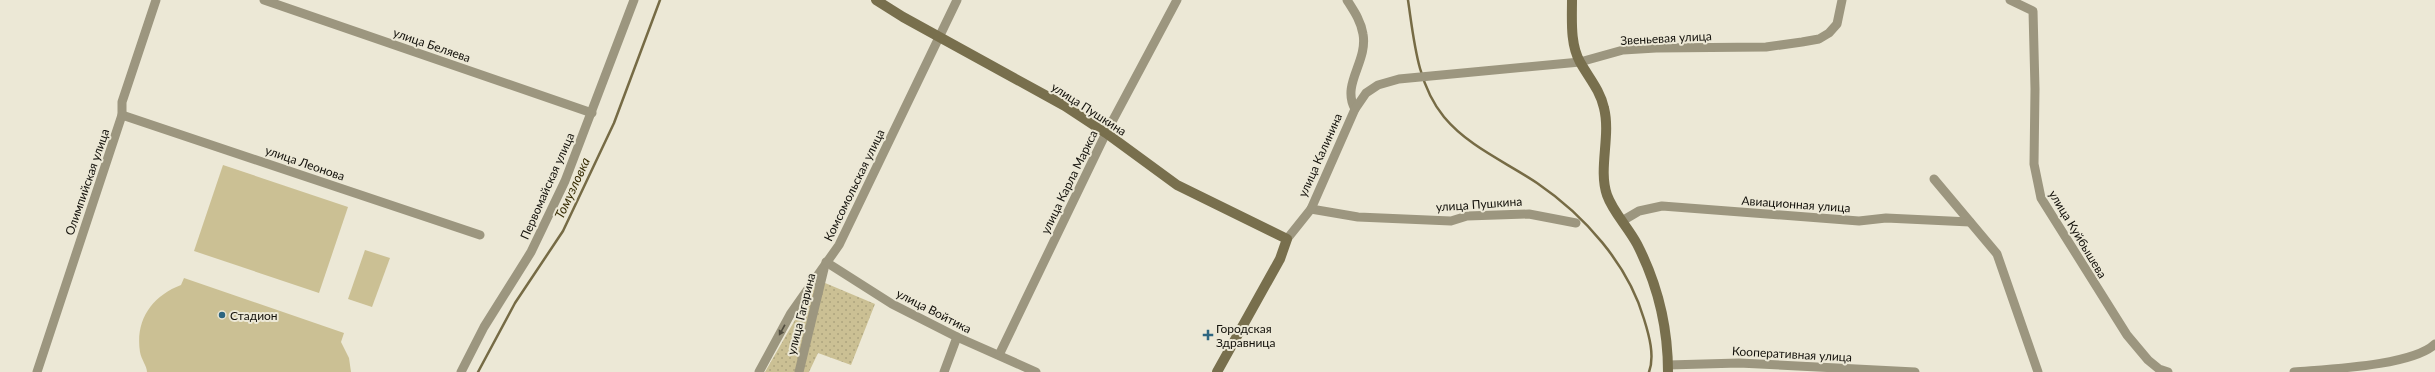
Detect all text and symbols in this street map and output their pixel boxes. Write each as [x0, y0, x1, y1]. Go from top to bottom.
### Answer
street label: улица Беляева [391, 25, 473, 65]
street label: Звеньевая улица [1620, 28, 1712, 48]
street label: улица Пушкина [1049, 79, 1129, 139]
street label: улица Калинина [1295, 111, 1345, 199]
street label: Комсомольская улица [820, 126, 888, 243]
street label: Олимпийская улица [62, 127, 112, 237]
street label: улица Карла Маркса [1037, 128, 1101, 236]
street label: Первомайская улица [517, 130, 577, 242]
street label: улица Леонова [263, 142, 347, 184]
water label: Томузловка [551, 155, 593, 221]
street label: улица Куйбышева [2046, 187, 2110, 281]
street label: Авиационная улица [1741, 193, 1851, 215]
street label: улица Пушкина [1435, 194, 1523, 214]
street label: улица Гагарина [784, 272, 818, 356]
street label: улица Войтика [894, 286, 974, 336]
place label: Стадион [230, 308, 278, 323]
marker: Стадион [217, 310, 227, 320]
place label: Городская Здравница [1216, 321, 1276, 350]
one-way arrow [778, 324, 785, 336]
marker: Городская Здравница [1203, 330, 1213, 340]
street label: Кооперативная улица [1732, 343, 1852, 365]

